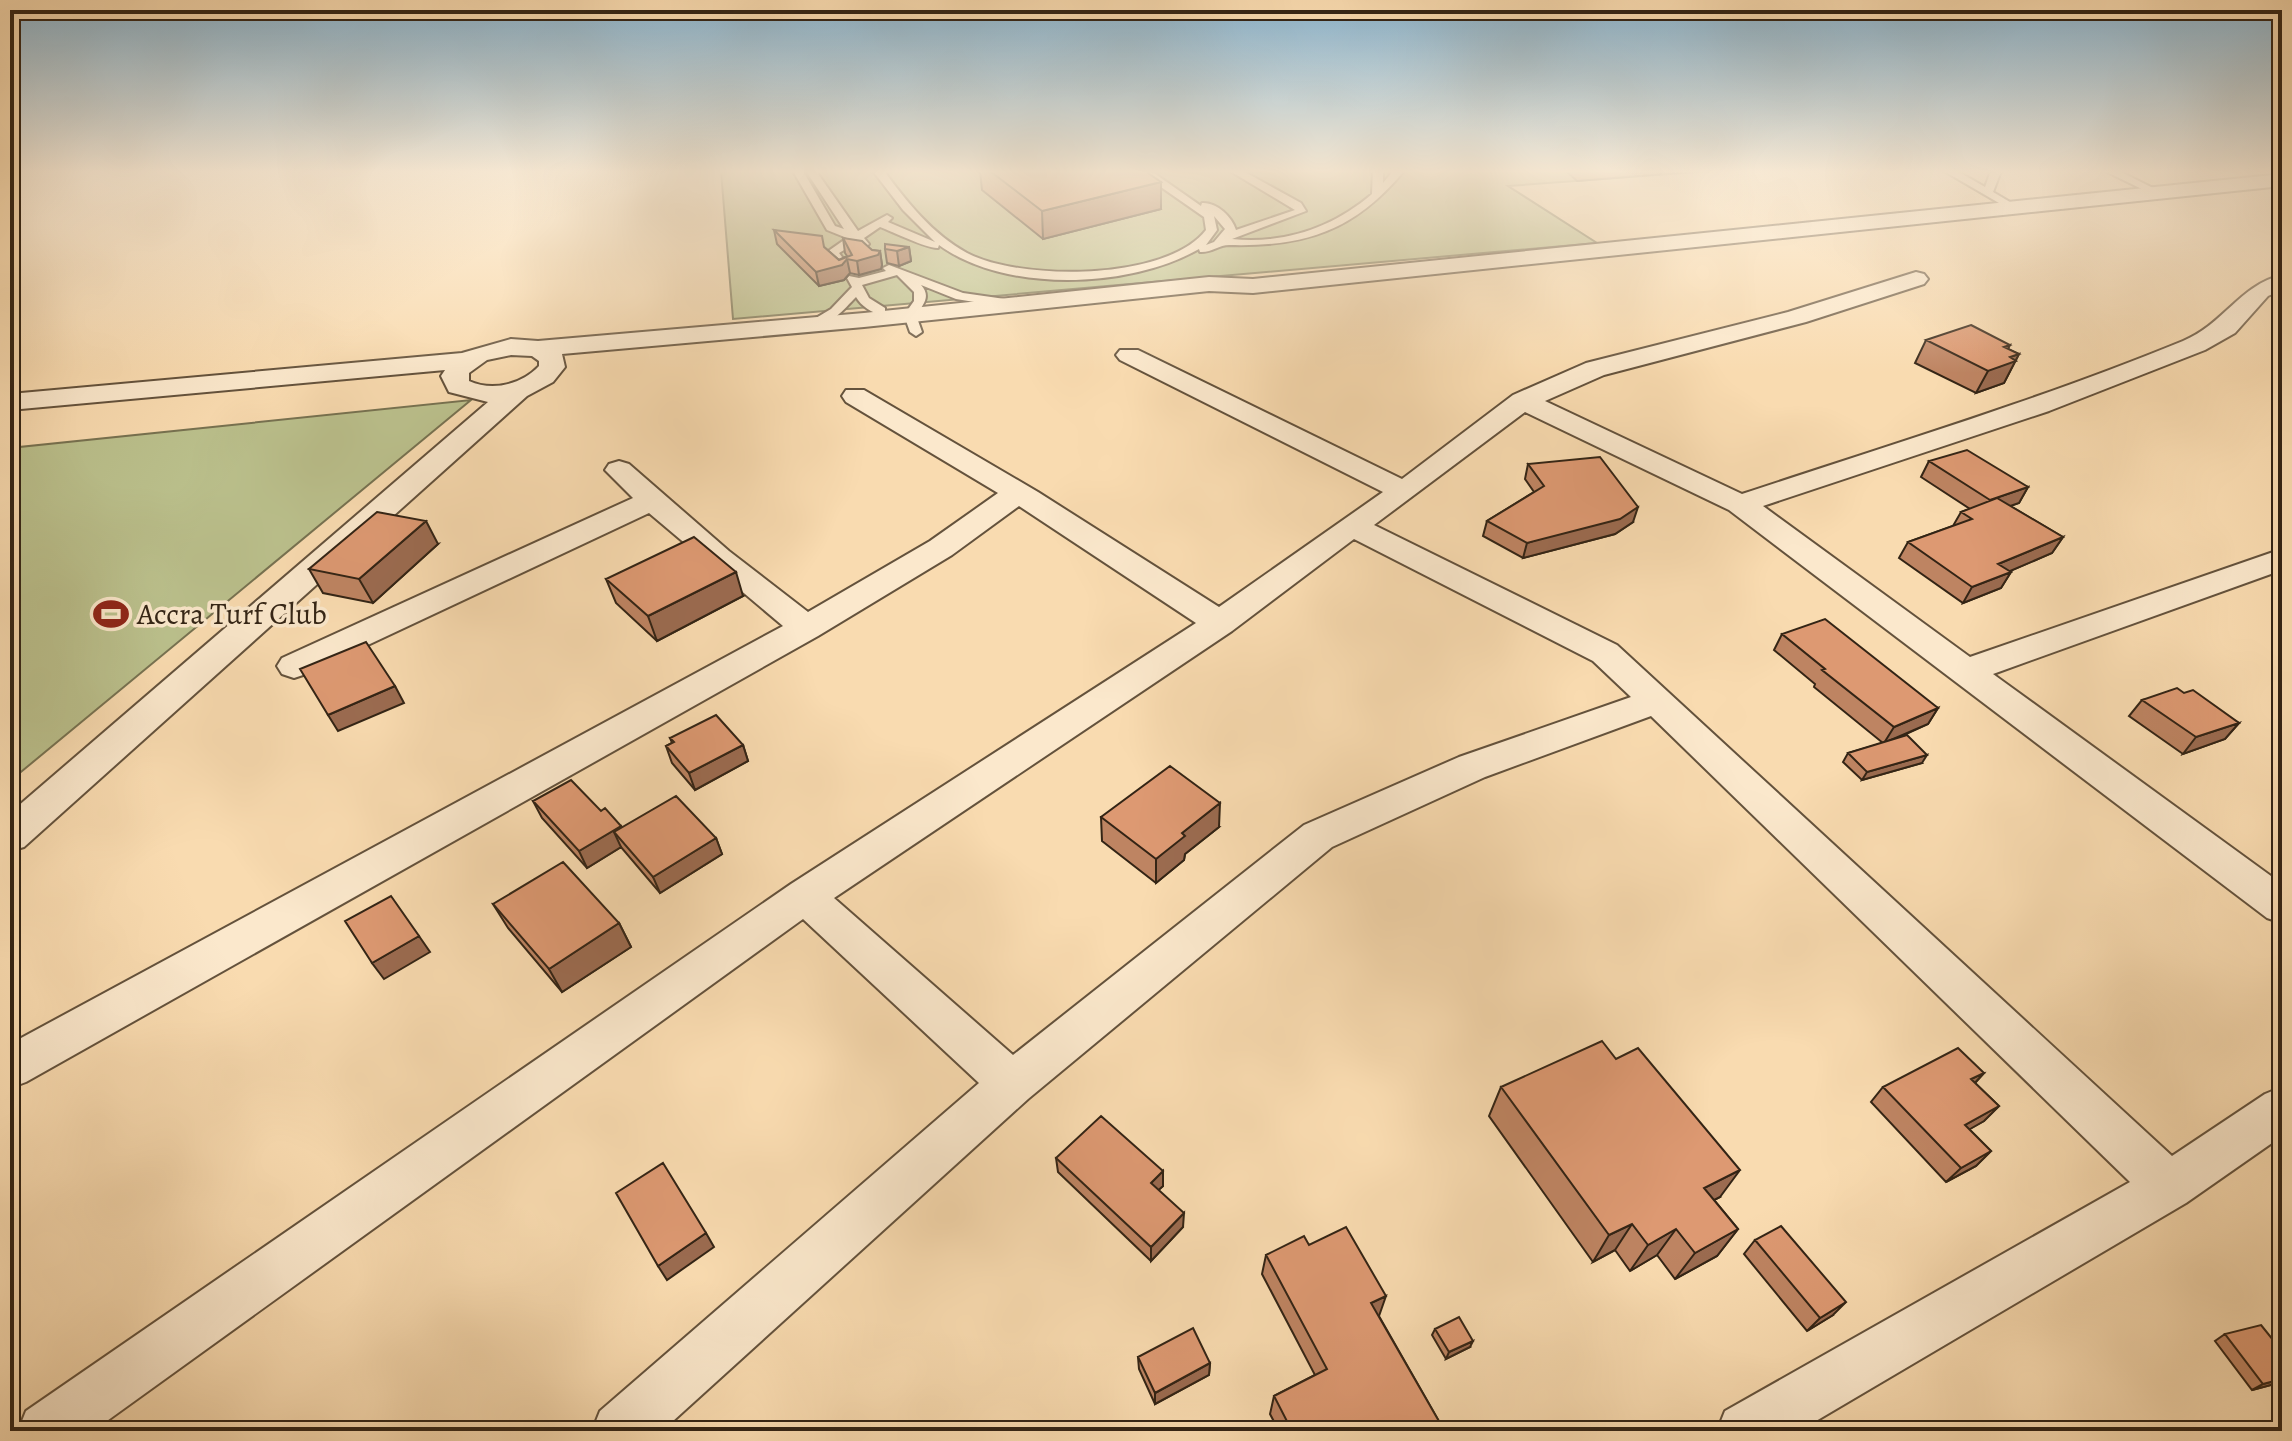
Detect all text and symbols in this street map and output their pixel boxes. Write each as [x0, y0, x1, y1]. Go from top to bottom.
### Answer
place label: Accra Turf Club [136, 594, 327, 634]
sports icon: Accra Turf Club [92, 595, 130, 633]

